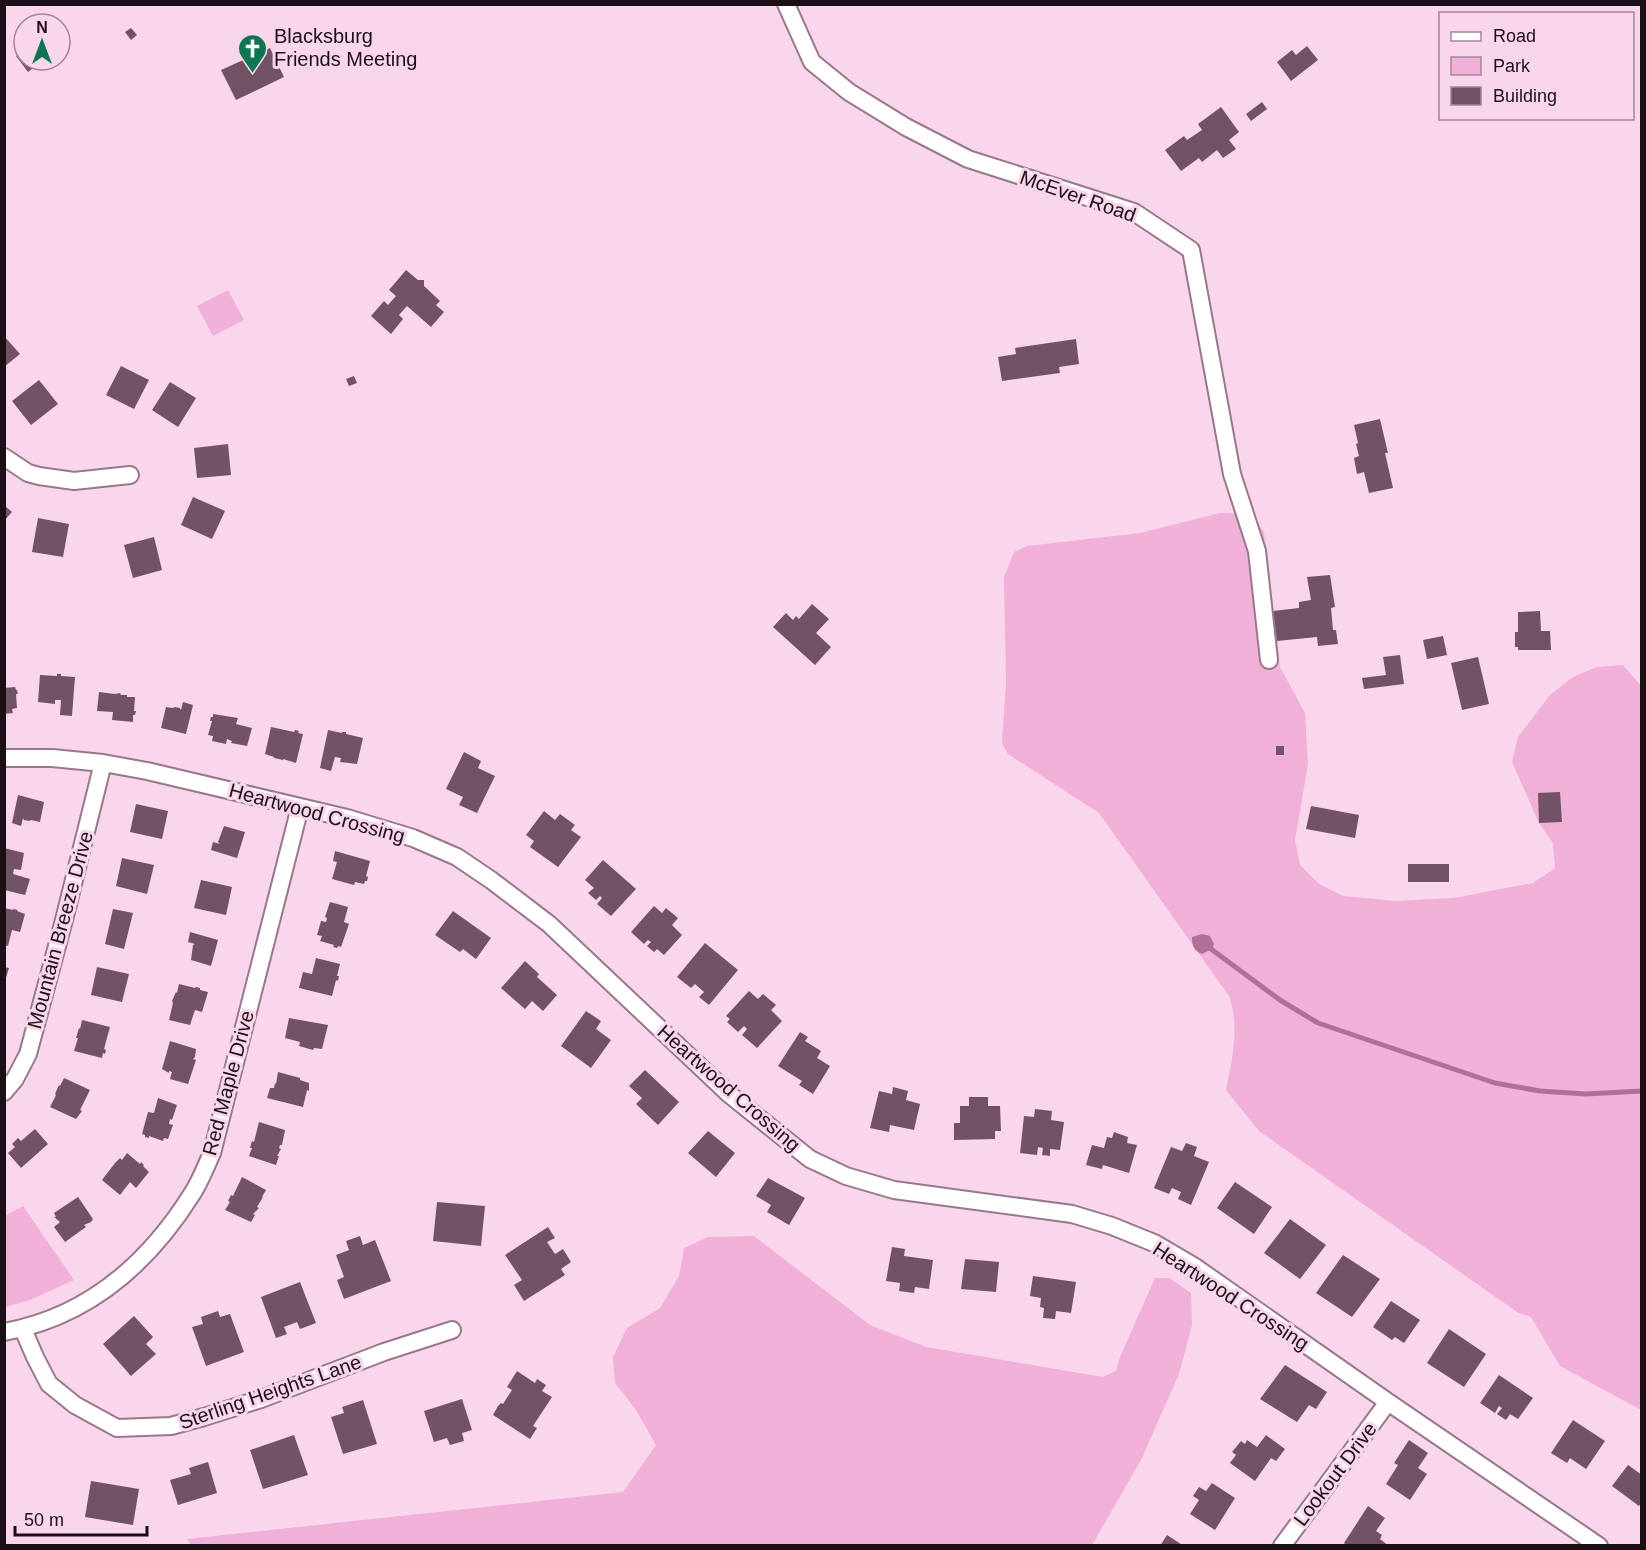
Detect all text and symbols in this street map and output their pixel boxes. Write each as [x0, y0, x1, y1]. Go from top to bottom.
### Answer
north arrow [12, 12, 72, 72]
legend [1439, 12, 1634, 120]
text: N [36, 19, 48, 36]
place label: Blacksburg Friends Meeting [274, 25, 417, 70]
text: Road [1493, 26, 1536, 46]
church icon: Blacksburg Friends Meeting [237, 32, 269, 74]
text: Park [1493, 56, 1531, 76]
text: Building [1493, 86, 1557, 106]
street label: McEver Road [1017, 166, 1139, 226]
street label: Heartwood Crossing [227, 779, 407, 847]
street label: Mountain Breeze Drive [23, 829, 97, 1031]
street label: Red Maple Drive [198, 1008, 258, 1158]
street label: Heartwood Crossing [653, 1020, 805, 1156]
street label: Heartwood Crossing [1149, 1237, 1313, 1355]
street label: Sterling Heights Lane [176, 1350, 364, 1434]
street label: Lookout Drive [1289, 1418, 1381, 1530]
scale bar [15, 1499, 147, 1537]
text: 50 m [24, 1510, 64, 1530]

